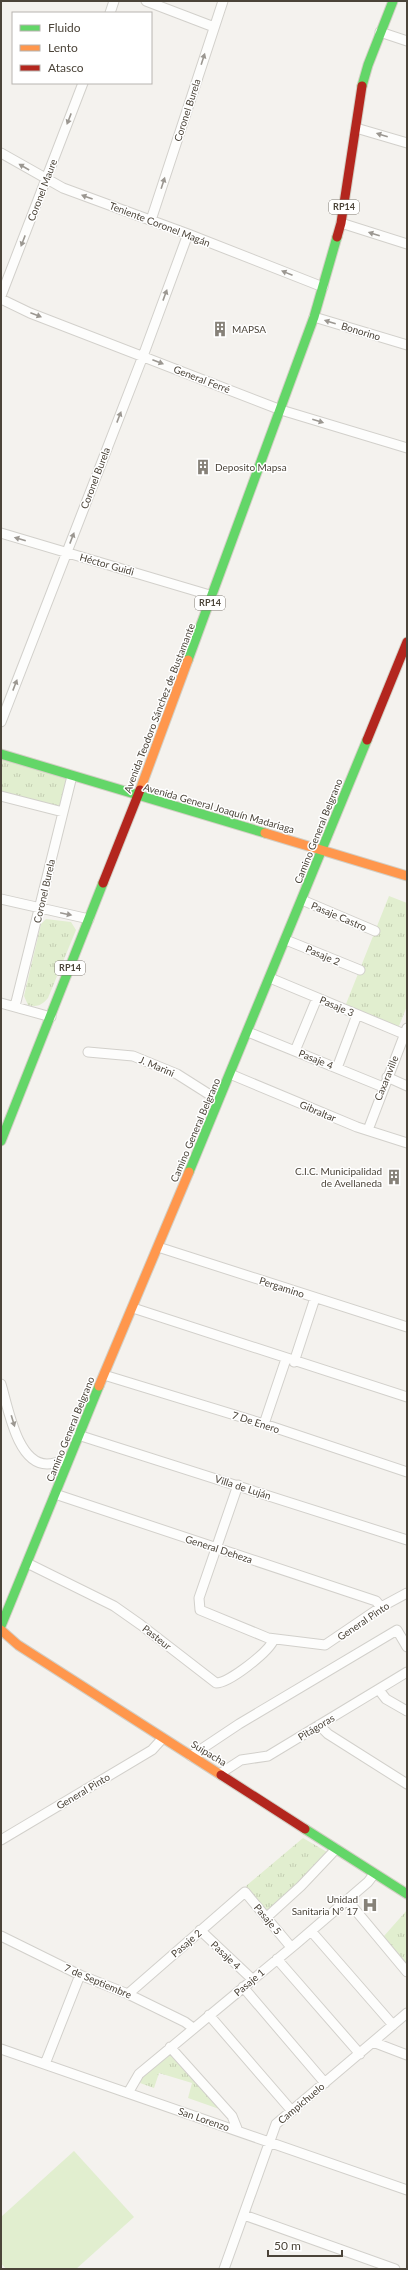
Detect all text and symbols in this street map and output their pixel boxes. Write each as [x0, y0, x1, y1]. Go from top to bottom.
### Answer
legend [12, 12, 152, 84]
text: Fluido [48, 20, 81, 35]
text: Lento [48, 40, 78, 55]
one-way arrow [201, 53, 207, 65]
text: Atasco [48, 60, 84, 75]
street label: Coronel Burela [171, 77, 203, 143]
one-way arrow [66, 114, 72, 126]
one-way arrow [375, 132, 387, 138]
street label: Coronel Maure [25, 157, 59, 223]
one-way arrow [18, 163, 30, 170]
one-way arrow [160, 176, 166, 188]
one-way arrow [80, 193, 92, 199]
street label: Teniente Coronel Magán [108, 199, 212, 249]
road number: RP14 [329, 200, 359, 214]
one-way arrow [368, 230, 380, 236]
one-way arrow [19, 235, 25, 247]
one-way arrow [280, 269, 292, 275]
one-way arrow [163, 289, 169, 301]
one-way arrow [31, 313, 43, 319]
one-way arrow [323, 319, 335, 325]
street label: Bonorino [340, 319, 382, 343]
building icon: MAPSA [211, 320, 229, 338]
place label: MAPSA [232, 323, 266, 335]
one-way arrow [152, 359, 164, 365]
street label: General Ferré [172, 363, 232, 395]
one-way arrow [117, 410, 123, 422]
one-way arrow [313, 418, 325, 424]
street label: Coronel Burela [78, 445, 112, 511]
building icon: Deposito Mapsa [194, 458, 212, 476]
place label: Deposito Mapsa [215, 461, 287, 473]
one-way arrow [70, 531, 76, 543]
one-way arrow [14, 536, 26, 542]
street label: Héctor Guidi [78, 551, 136, 577]
road number: RP14 [195, 596, 225, 610]
street label: Avenida Teodoro Sánchez de Bustamante [121, 622, 197, 794]
one-way arrow [13, 679, 19, 691]
street label: Camino General Belgrano [291, 777, 345, 885]
street label: Avenida General Joaquín Madariaga [142, 781, 296, 835]
street label: Coronel Burela [31, 858, 57, 924]
street label: Pasaje Castro [309, 899, 369, 933]
one-way arrow [60, 912, 72, 918]
street label: Pasaje 2 [304, 942, 342, 968]
road number: RP14 [55, 961, 85, 975]
street label: Pasaje 3 [318, 993, 356, 1019]
street label: Pasaje 4 [297, 1047, 335, 1071]
street label: J. Marini [138, 1053, 176, 1079]
street label: Caxaraville [372, 1054, 400, 1102]
street label: Camino General Belgrano [168, 1076, 223, 1184]
street label: Gibraltar [298, 1098, 338, 1124]
place label: C.I.C. Municipalidad de Avellaneda [295, 1165, 382, 1189]
building icon: C.I.C. Municipalidad de Avellaneda [385, 1168, 403, 1186]
street label: Pergamino [258, 1274, 306, 1300]
street label: Camino General Belgrano [43, 1375, 97, 1483]
street label: 7 De Enero [231, 1409, 282, 1435]
one-way arrow [10, 1415, 16, 1427]
street label: Villa de Luján [213, 1472, 273, 1502]
street label: General Deheza [184, 1532, 254, 1566]
street label: General Pinto [335, 1599, 391, 1643]
street label: Pasteur [140, 1622, 174, 1652]
street label: Pitágoras [296, 1711, 336, 1743]
street label: Suipacha [189, 1738, 229, 1768]
street label: General Pinto [54, 1770, 112, 1812]
place label: Unidad Sanitaria N° 17 [292, 1893, 358, 1917]
hospital icon: Unidad Sanitaria N° 17 [361, 1896, 379, 1914]
street label: Pasaje 5 [252, 1901, 284, 1937]
street label: Pasaje 2 [168, 1926, 204, 1959]
street label: Pasaje 4 [209, 1938, 243, 1972]
street label: 7 de Septiembre [63, 1961, 133, 2001]
street label: Pasaje 1 [231, 1966, 267, 1998]
street label: Campichuelo [275, 2080, 327, 2126]
street label: San Lorenzo [177, 2105, 231, 2133]
scale bar [268, 2232, 342, 2258]
text: 50 m [274, 2238, 301, 2253]

